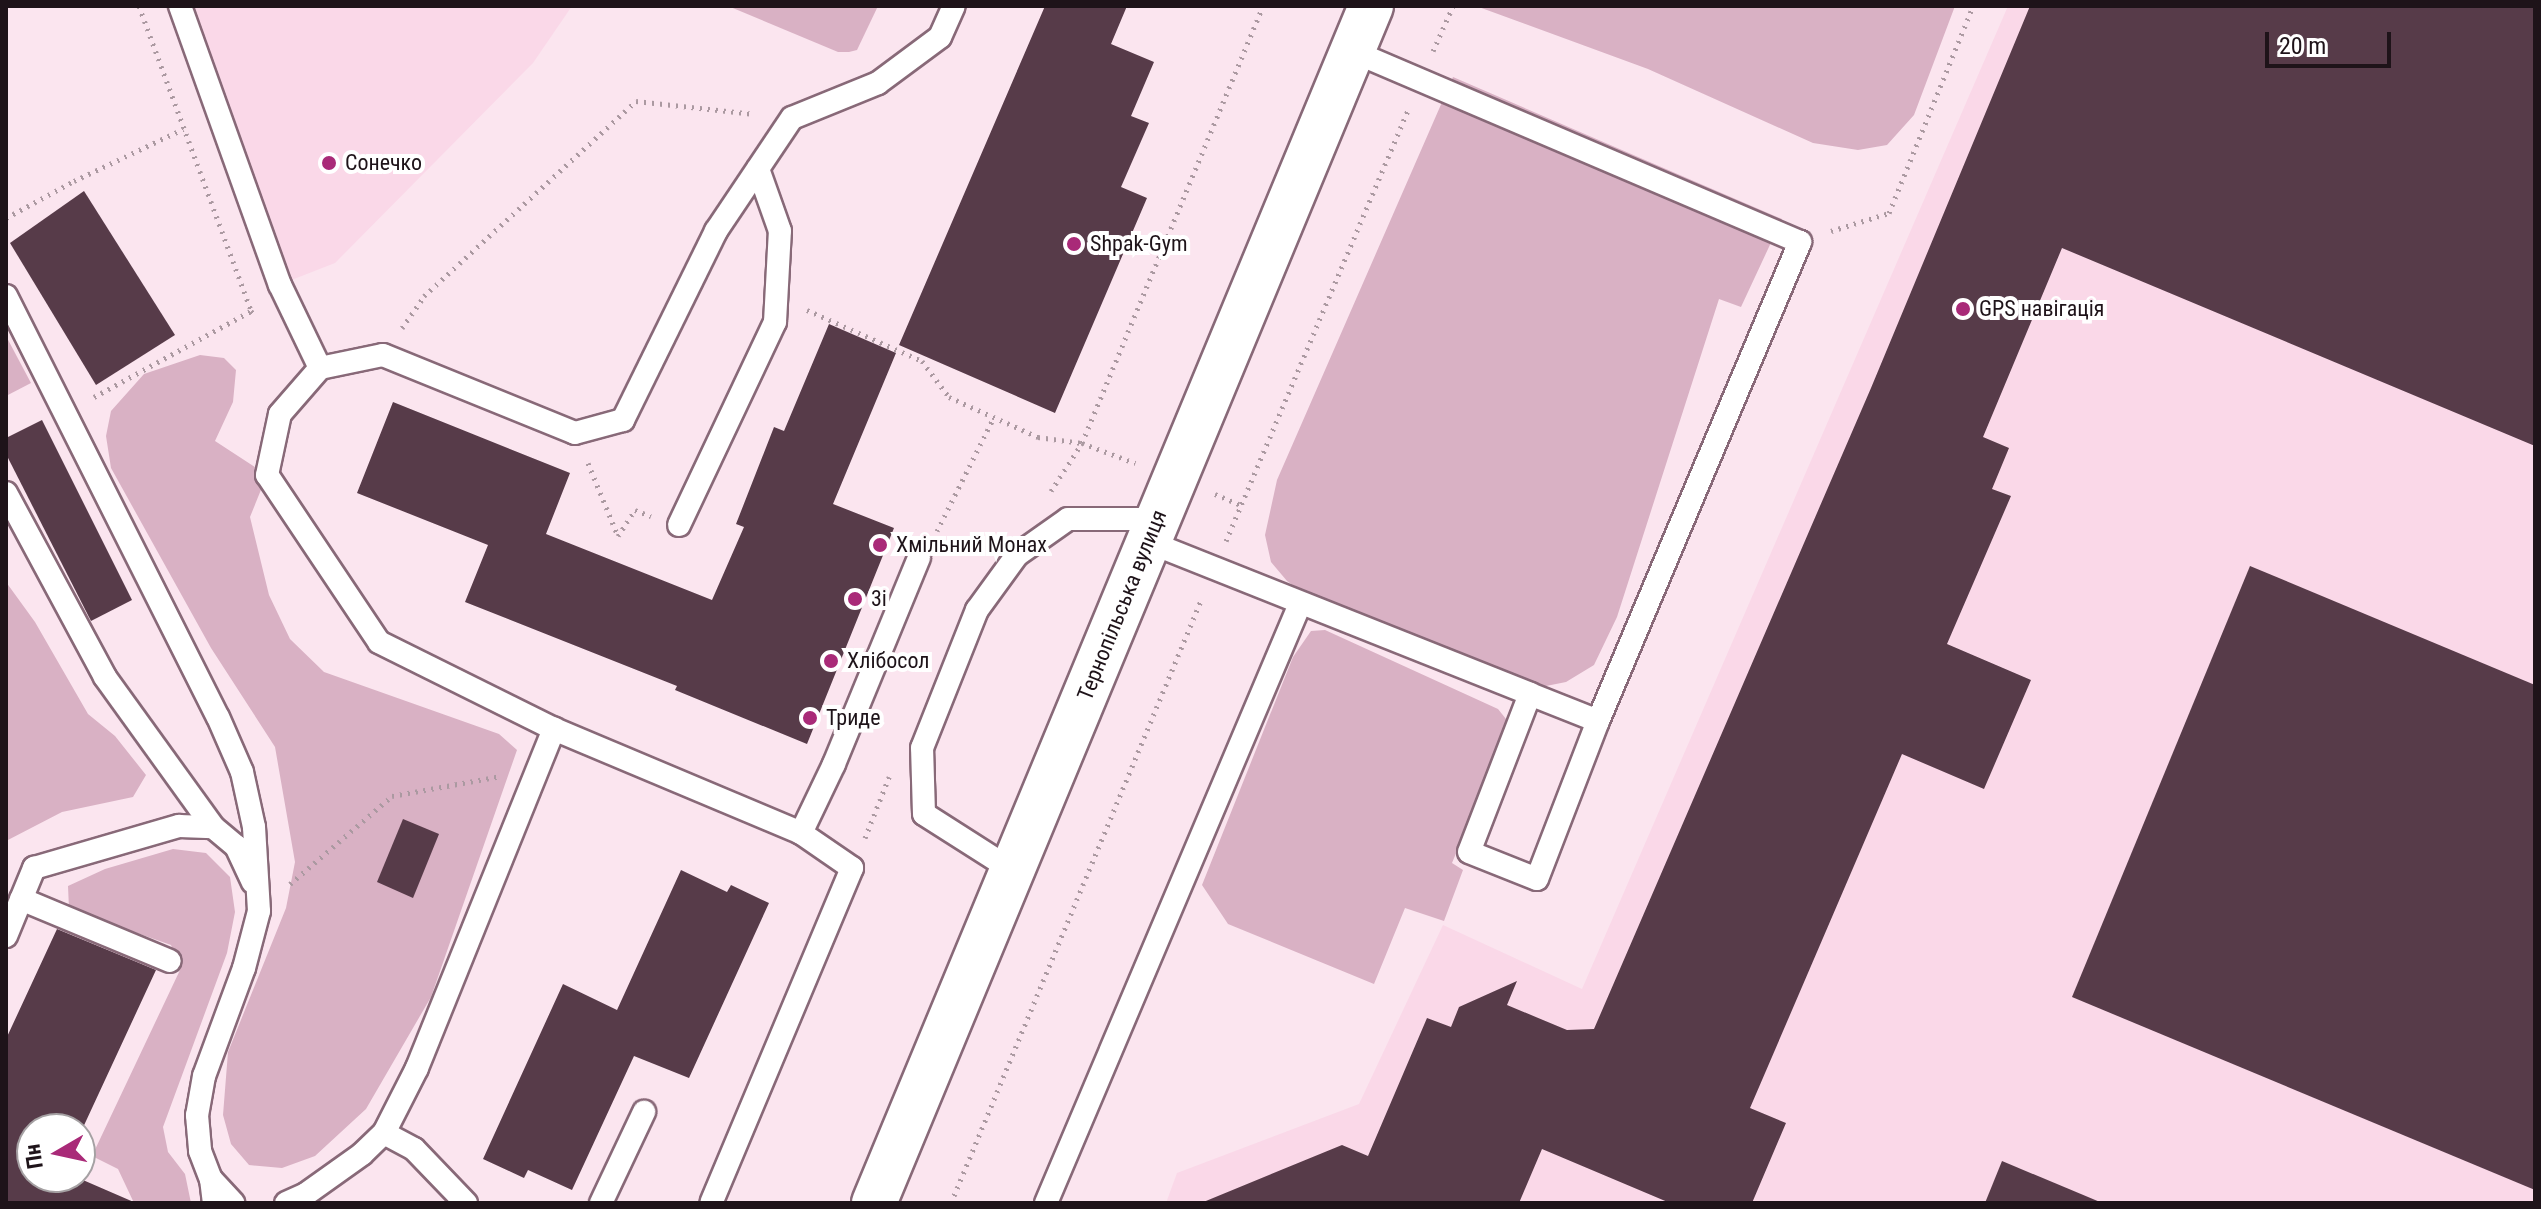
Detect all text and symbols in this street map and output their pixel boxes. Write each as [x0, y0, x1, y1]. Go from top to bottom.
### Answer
scale bar [2269, 16, 2395, 66]
text: 20 m [2279, 32, 2326, 60]
place label: Сонечко [345, 150, 422, 176]
marker: Сонечко [320, 154, 338, 172]
place label: Shpak-Gym [1090, 231, 1188, 257]
marker: Shpak-Gym [1065, 235, 1083, 253]
place label: GPS навігація [1979, 296, 2104, 322]
marker: GPS навігація [1954, 300, 1972, 318]
street label: Тернопільська вулиця [1072, 506, 1172, 704]
place label: Хмільний Монах [896, 532, 1047, 558]
marker: Хмільний Монах [871, 536, 889, 554]
place label: 3і [871, 586, 887, 612]
marker: 3і [846, 590, 864, 608]
place label: Хлібосол [847, 648, 930, 674]
marker: Хлібосол [822, 652, 840, 670]
place label: Триде [826, 705, 880, 731]
marker: Триде [801, 709, 819, 727]
north arrow [16, 1113, 96, 1193]
text: Пн [20, 1142, 48, 1171]

